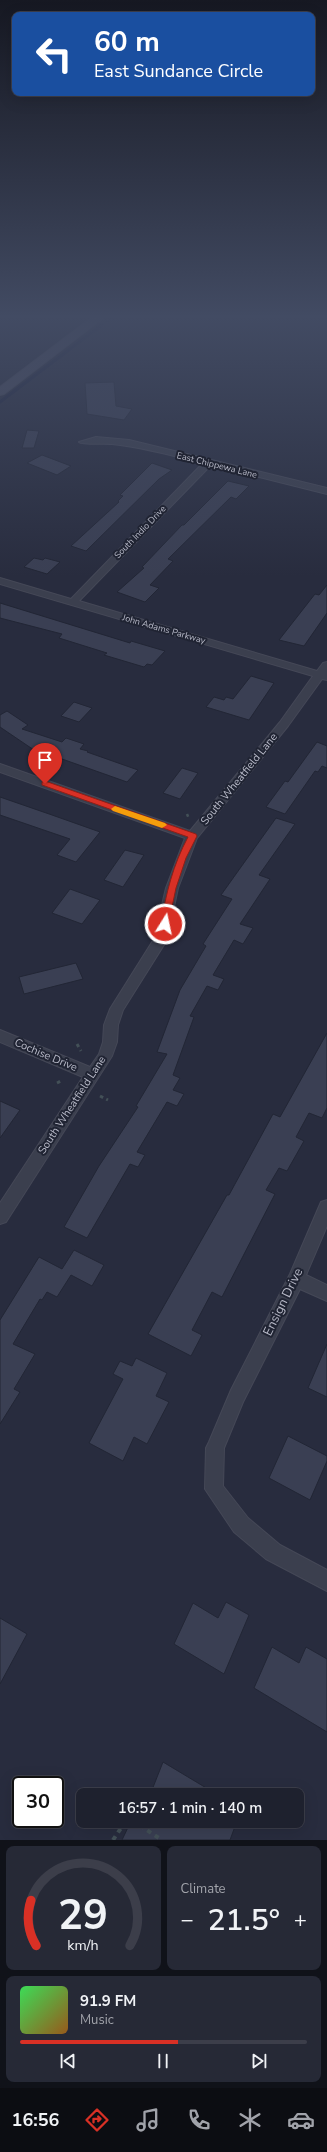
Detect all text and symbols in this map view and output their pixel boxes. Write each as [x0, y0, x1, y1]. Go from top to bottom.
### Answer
text: 60 m [94, 23, 160, 61]
icon: left [28, 28, 80, 80]
text: East Sundance Circle [94, 59, 263, 83]
street label: East Chippewa Lane [176, 449, 259, 481]
street label: South Indio Drive [112, 503, 169, 561]
street label: John Adams Parkway [120, 611, 207, 647]
street label: South Wheatfield Lane [197, 730, 281, 828]
pin [28, 743, 62, 784]
icon: arrive [34, 749, 56, 771]
position arrow [144, 903, 186, 945]
street label: Cochise Drive [12, 1035, 80, 1075]
street label: South Wheatfield Lane [35, 1053, 109, 1157]
street label: Ensign Drive [259, 1265, 307, 1339]
speed limit sign: 30 [12, 1776, 64, 1828]
text: 16:57 · 1 min · 140 m [118, 1798, 262, 1818]
text: Climate [181, 1880, 226, 1898]
text: 29 [58, 1887, 108, 1944]
text: 21.5° [208, 1900, 280, 1941]
text: − [181, 1905, 194, 1935]
text: + [294, 1905, 307, 1935]
text: km/h [68, 1936, 99, 1955]
text: 91.9 FM [80, 1991, 136, 2011]
text: Music [80, 2011, 114, 2029]
icon: previous [57, 2050, 79, 2072]
icon: pause [152, 2050, 174, 2072]
icon: next [248, 2050, 270, 2072]
icon: directions [83, 2106, 111, 2134]
icon: music [134, 2106, 162, 2134]
icon: phone [185, 2106, 213, 2134]
icon: climate [236, 2106, 264, 2134]
icon: car [287, 2106, 315, 2134]
text: 16:56 [12, 2108, 59, 2132]

